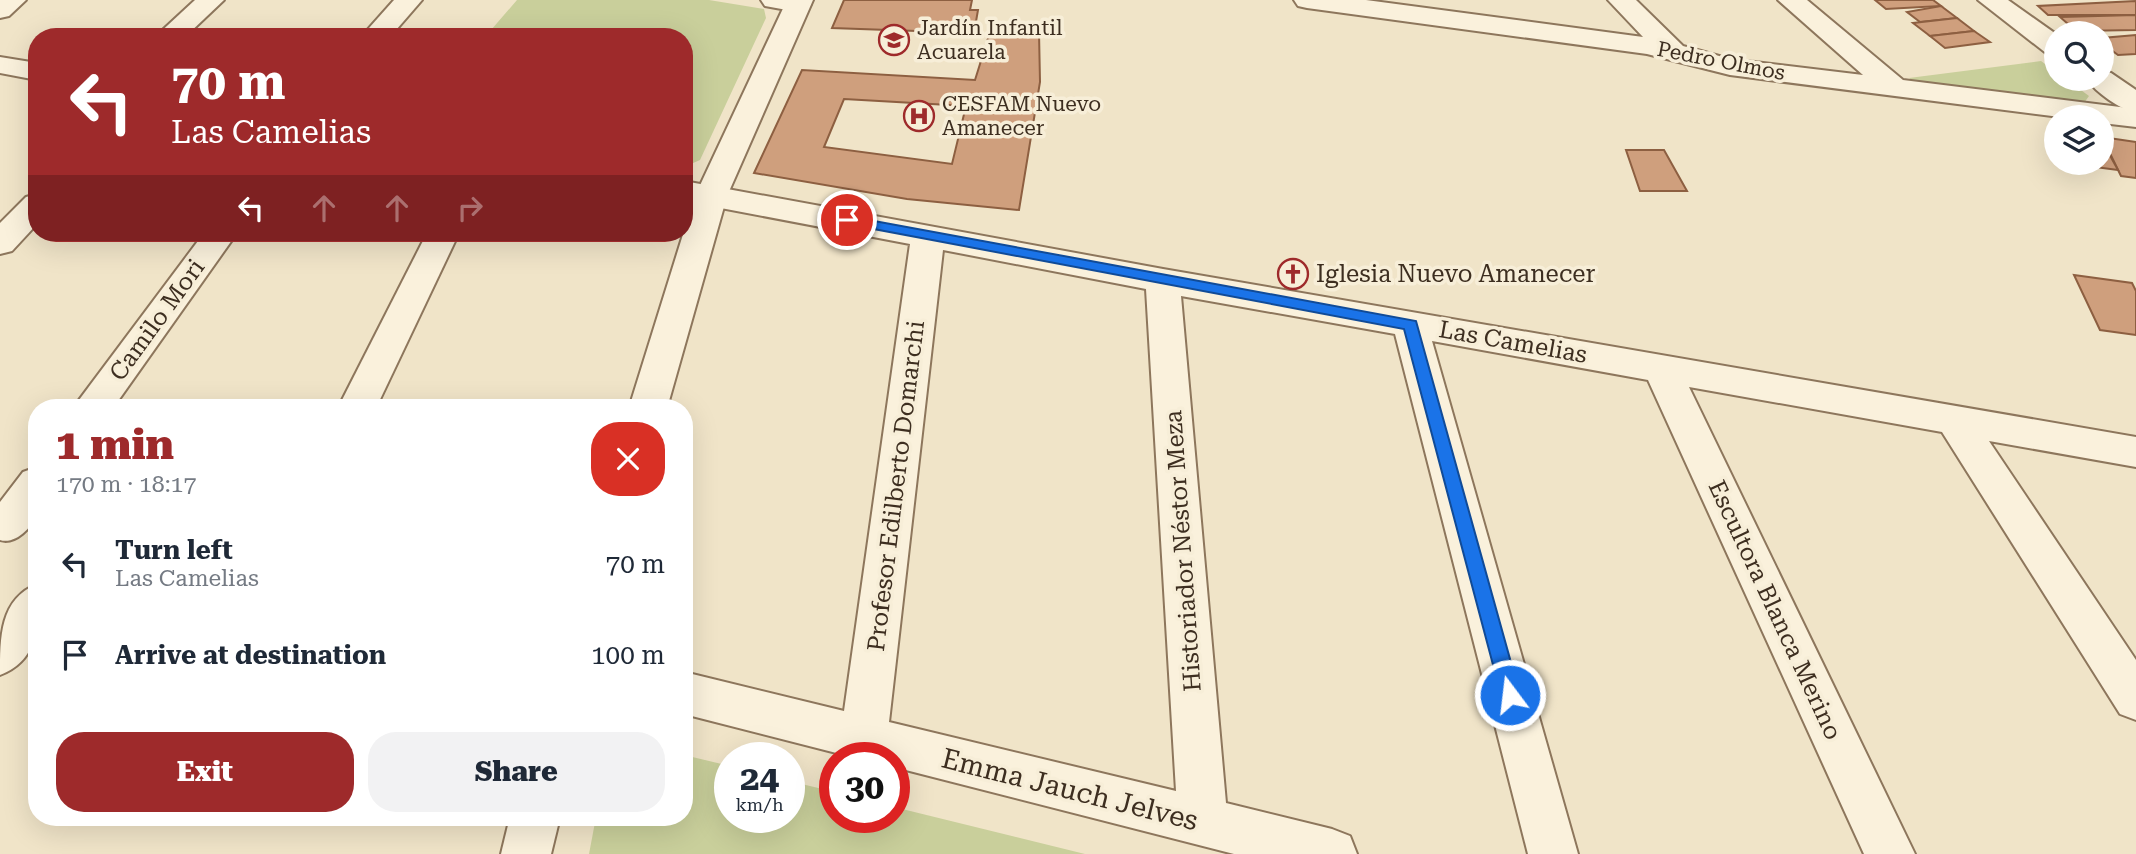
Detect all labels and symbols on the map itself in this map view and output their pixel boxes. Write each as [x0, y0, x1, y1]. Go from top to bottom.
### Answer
place label: Jardín Infantil Acuarela [917, 16, 1063, 64]
school or university icon: Jardín Infantil Acuarela [877, 23, 911, 57]
street label: Pedro Olmos [1655, 37, 1787, 85]
place label: CESFAM Nuevo Amanecer [942, 92, 1101, 140]
hospital icon: CESFAM Nuevo Amanecer [902, 99, 936, 133]
pin [817, 190, 877, 250]
street label: Camilo Mori [104, 254, 211, 386]
church icon: Iglesia Nuevo Amanecer [1276, 257, 1310, 291]
place label: Iglesia Nuevo Amanecer [1316, 260, 1595, 288]
street label: Las Camelias [1437, 315, 1589, 369]
street label: Profesor Edilberto Domarchi [862, 319, 930, 653]
street label: Historiador Néstor Meza [1159, 409, 1207, 693]
street label: Escultora Blanca Merino [1703, 476, 1847, 744]
position arrow [1473, 658, 1547, 732]
speed limit sign: 30 [819, 742, 910, 833]
street label: Emma Jauch Jelves [938, 742, 1202, 837]

